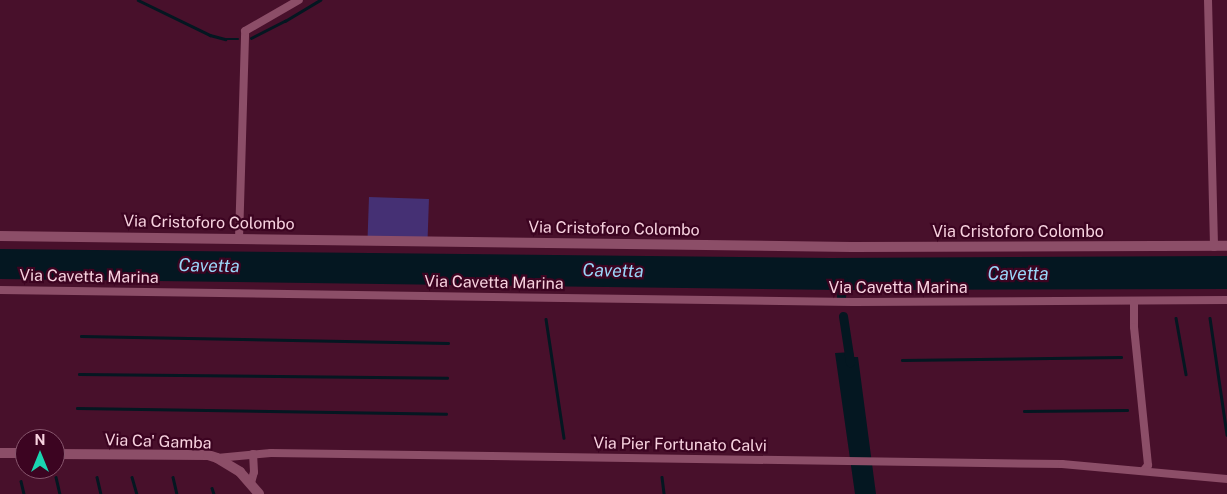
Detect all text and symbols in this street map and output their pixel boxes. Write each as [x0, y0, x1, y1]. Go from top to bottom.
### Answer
street label: Via Cristoforo Colombo [123, 212, 295, 234]
street label: Via Cristoforo Colombo [528, 218, 700, 240]
street label: Via Cristoforo Colombo [932, 222, 1104, 242]
water label: Cavetta [178, 255, 240, 277]
water label: Cavetta [582, 260, 644, 282]
water label: Cavetta [987, 263, 1049, 285]
street label: Via Cavetta Marina [19, 266, 159, 288]
street label: Via Cavetta Marina [424, 272, 564, 294]
street label: Via Cavetta Marina [828, 278, 968, 298]
north arrow [15, 429, 65, 479]
street label: Via Ca' Gamba [104, 431, 212, 453]
text: N [35, 432, 45, 448]
street label: Via Pier Fortunato Calvi [593, 434, 767, 456]

